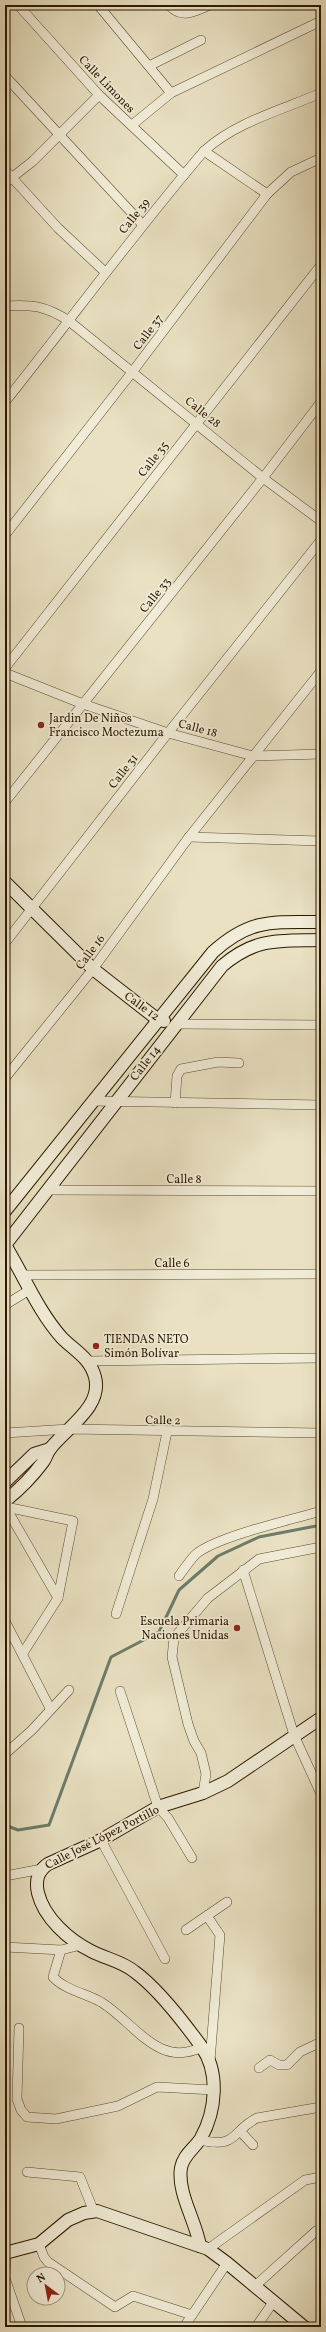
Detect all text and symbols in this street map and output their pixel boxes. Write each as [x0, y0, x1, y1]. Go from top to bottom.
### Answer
street label: Calle Limones [75, 52, 138, 117]
street label: Calle 39 [116, 196, 154, 238]
street label: Calle 37 [130, 311, 168, 354]
street label: Calle 28 [181, 393, 224, 432]
street label: Calle 35 [135, 438, 173, 481]
street label: Calle 33 [137, 575, 175, 617]
place label: Jardin De Niños Francisco Moctezuma [49, 711, 164, 741]
street label: Calle 18 [176, 716, 219, 742]
marker: Jardin De Niños Francisco Moctezuma [36, 720, 46, 730]
street label: Calle 31 [105, 751, 142, 792]
street label: Calle 16 [72, 932, 109, 973]
street label: Calle 12 [120, 989, 162, 1025]
street label: Calle 14 [127, 1043, 165, 1085]
street label: Calle 8 [166, 1172, 202, 1188]
street label: Calle 6 [154, 1256, 190, 1272]
place label: TIENDAS NETO Simón Bolívar [104, 1332, 189, 1362]
marker: TIENDAS NETO Simón Bolívar [91, 1341, 101, 1351]
street label: Calle 2 [145, 1413, 181, 1429]
place label: Escuela Primaria Naciones Unidas [140, 1614, 229, 1644]
marker: Escuela Primaria Naciones Unidas [232, 1623, 242, 1633]
street label: Calle José López Portillo [43, 1802, 162, 1874]
north arrow [26, 2266, 66, 2306]
text: N [34, 2270, 49, 2287]

